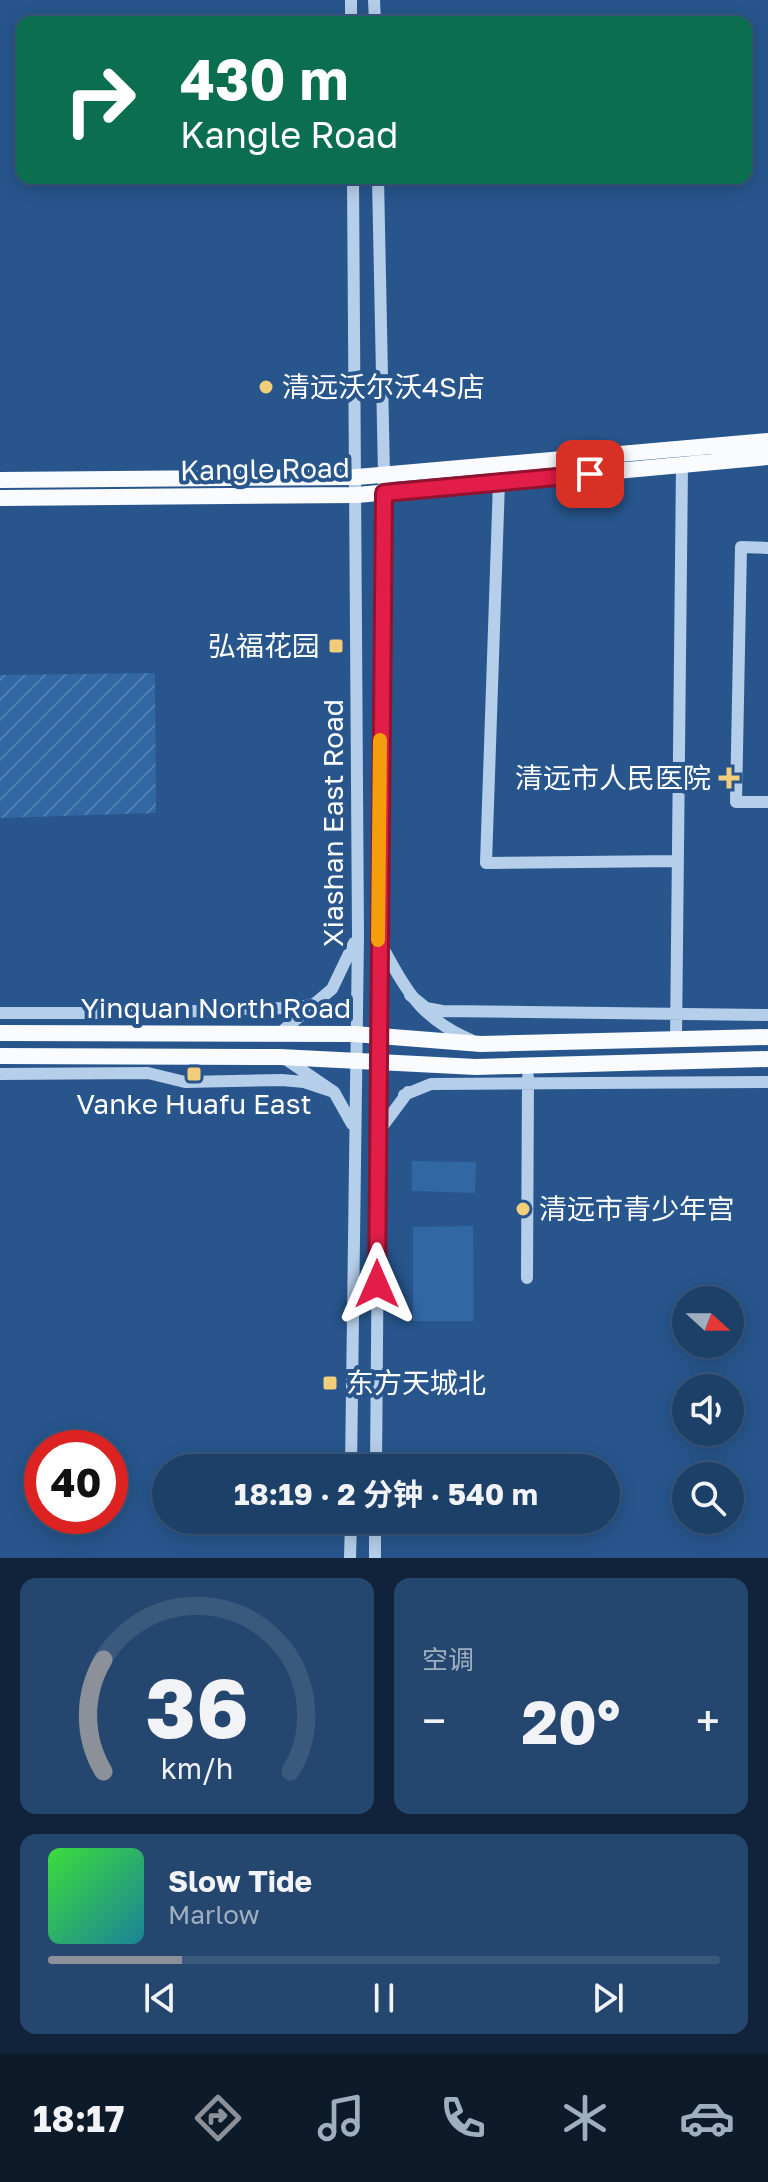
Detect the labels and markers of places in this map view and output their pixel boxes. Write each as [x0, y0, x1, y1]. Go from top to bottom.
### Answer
place label: 清远沃尔沃4S店 [282, 370, 485, 403]
marker: 清远沃尔沃4S店 [257, 378, 275, 396]
pin [556, 440, 624, 508]
place label: 弘福花园 [208, 629, 320, 662]
marker: 弘福花园 [327, 637, 345, 655]
place label: 清远市人民医院 [515, 761, 711, 794]
marker: 清远市人民医院 [718, 767, 740, 789]
marker: Vanke Huafu East [185, 1065, 203, 1083]
place label: Vanke Huafu East [76, 1087, 312, 1120]
place label: 清远市青少年宫 [539, 1192, 735, 1225]
marker: 清远市青少年宫 [514, 1200, 532, 1218]
place label: 东方天城北 [346, 1366, 486, 1399]
marker: 东方天城北 [321, 1374, 339, 1392]

